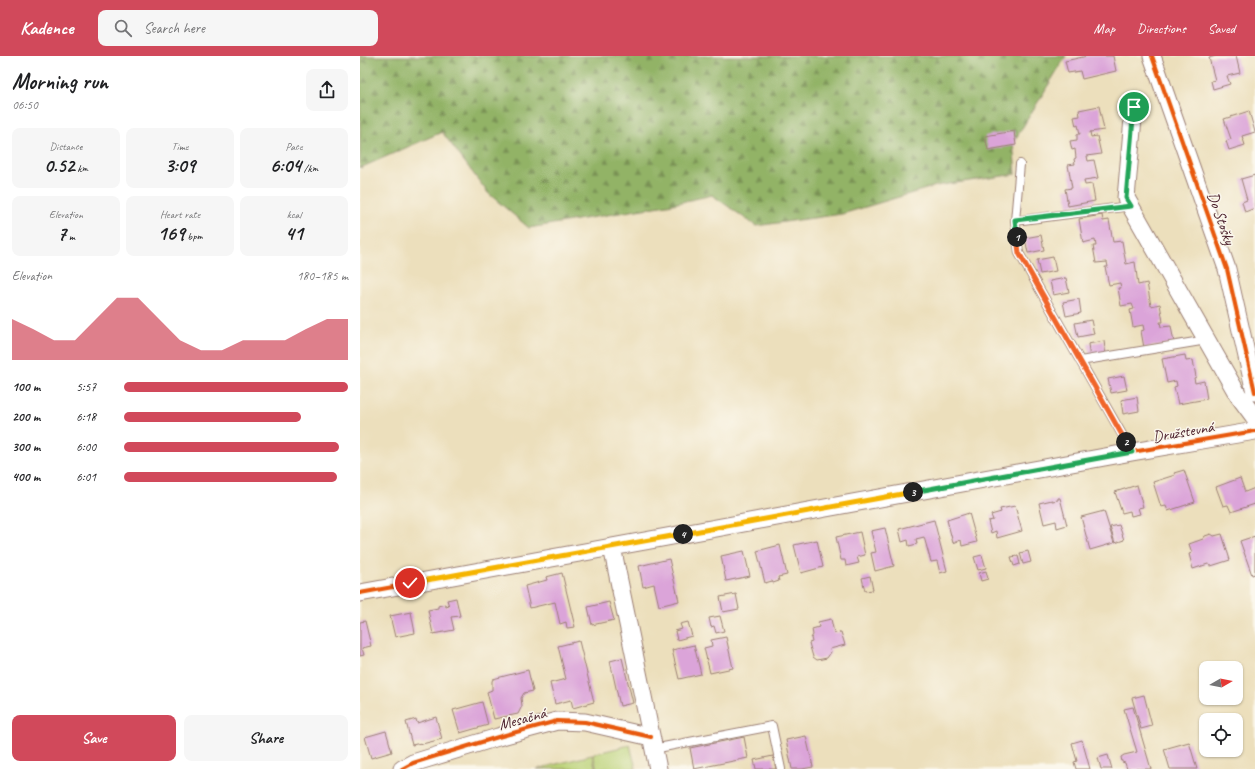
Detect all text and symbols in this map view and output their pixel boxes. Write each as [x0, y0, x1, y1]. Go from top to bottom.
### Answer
search box [98, 10, 378, 46]
text: Kadence [20, 16, 74, 40]
icon: search [112, 17, 134, 39]
text: Search here [144, 19, 205, 38]
text: Map [1094, 20, 1115, 37]
text: Directions [1137, 20, 1186, 37]
text: Saved [1208, 20, 1235, 37]
text: Morning run [12, 68, 108, 96]
button: share [306, 69, 348, 111]
pin [1117, 90, 1151, 124]
icon: arrive [1123, 96, 1145, 118]
text: 06:50 [12, 97, 38, 113]
text: Distance [50, 139, 82, 153]
text: Time [172, 139, 188, 153]
text: Pace [286, 139, 302, 153]
text: 0.52 [44, 153, 75, 178]
text: 3:09 [165, 153, 195, 178]
text: 6:04 [270, 153, 301, 178]
text: km [75, 161, 88, 175]
text: /km [301, 161, 318, 175]
street label: Do Stošky [1203, 189, 1240, 249]
text: Elevation [49, 207, 83, 221]
text: Heart rate [160, 207, 200, 221]
text: kcal [287, 207, 301, 221]
text: 7 [57, 221, 66, 246]
text: 169 [158, 221, 185, 246]
text: 41 [285, 221, 303, 246]
pin: 1 [1007, 227, 1027, 247]
text: m [66, 229, 75, 243]
text: bpm [185, 229, 202, 243]
text: 1 [1015, 230, 1019, 244]
text: Elevation [12, 268, 52, 284]
text: 180–185 m [297, 268, 348, 284]
text: 100 m [12, 379, 40, 395]
text: 5:57 [76, 379, 96, 395]
text: 200 m [12, 409, 40, 425]
text: 6:18 [76, 409, 96, 425]
street label: Družstevná [1151, 416, 1217, 447]
pin: 2 [1116, 432, 1136, 452]
text: 2 [1124, 435, 1128, 449]
text: 300 m [12, 439, 40, 455]
text: 6:00 [76, 439, 96, 455]
text: 400 m [12, 469, 40, 485]
text: 6:01 [76, 469, 96, 485]
pin: 3 [903, 482, 923, 502]
text: 3 [911, 485, 915, 499]
pin: 4 [673, 524, 693, 544]
text: 4 [681, 527, 685, 541]
pin [393, 566, 427, 600]
icon: check [399, 572, 421, 594]
north arrow [1199, 661, 1243, 705]
map controls [1199, 661, 1243, 757]
street label: Mesačná [496, 703, 550, 735]
button: locate [1199, 713, 1243, 757]
button: Save [12, 715, 176, 761]
button: Share [184, 715, 348, 761]

